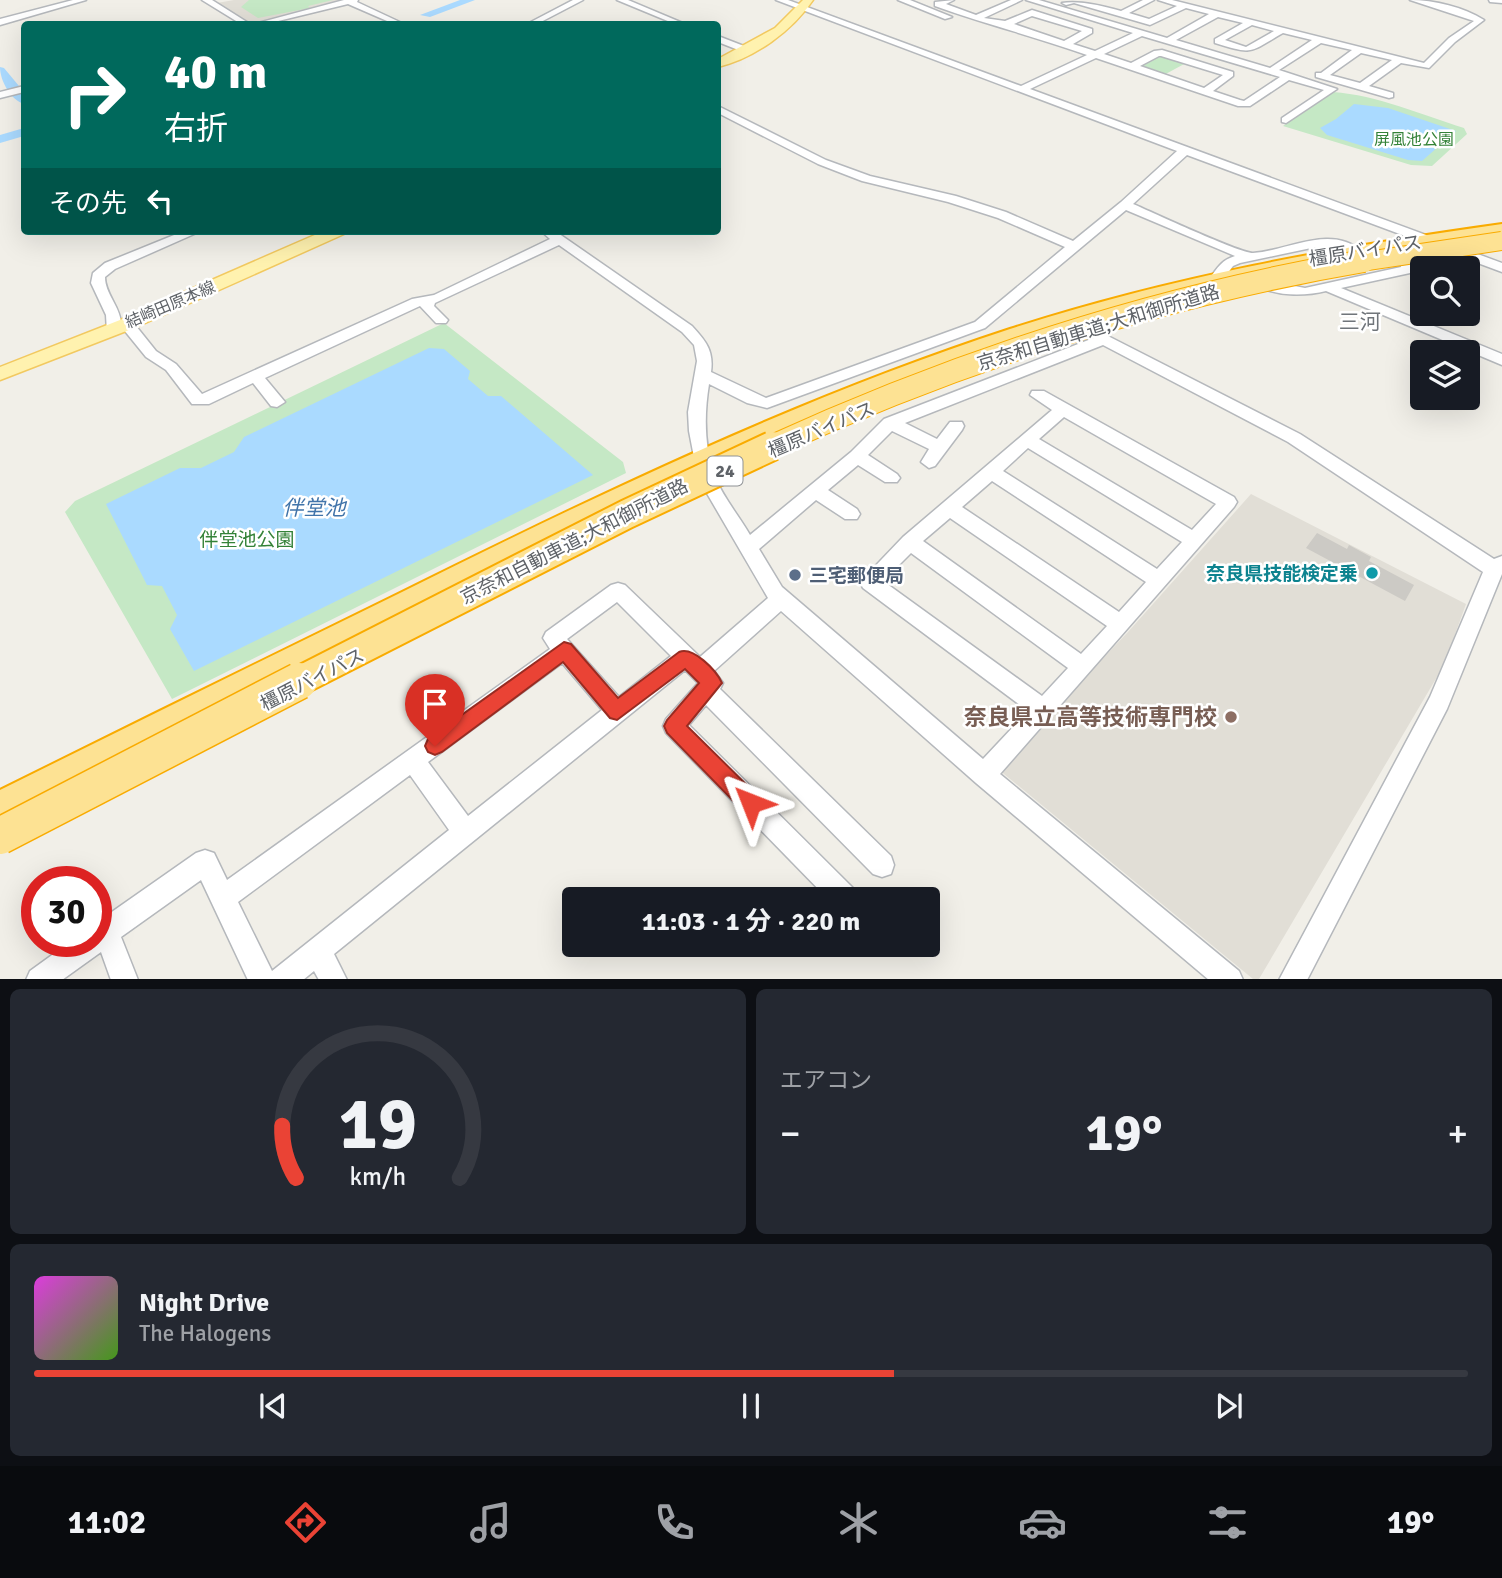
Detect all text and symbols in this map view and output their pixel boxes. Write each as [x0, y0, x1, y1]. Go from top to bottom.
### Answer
text: 40 m [164, 42, 267, 102]
icon: right [49, 49, 140, 140]
text: 右折 [164, 109, 228, 148]
park label: 屏風池公園 [1374, 130, 1454, 150]
icon: left [141, 182, 179, 220]
text: その先 [49, 188, 127, 220]
street label: 橿原バイパス [1307, 230, 1423, 272]
map controls [1410, 256, 1480, 410]
button: search [1410, 256, 1480, 326]
street label: 結崎田原本線 [122, 277, 218, 333]
street label: 京奈和自動車道;大和御所道路 [974, 280, 1222, 376]
district label: 三河 [1339, 309, 1381, 335]
button: layers [1410, 340, 1480, 410]
street label: 橿原バイパス [764, 397, 878, 463]
road number: 24 [708, 457, 742, 486]
street label: 京奈和自動車道;大和御所道路 [457, 474, 692, 610]
water label: 伴堂池 [283, 495, 347, 521]
park label: 伴堂池公園 [199, 528, 295, 552]
place label: 奈良県技能検定乗 [1206, 562, 1358, 586]
place label: 三宅郵便局 [809, 564, 904, 588]
marker: 奈良県技能検定乗 [1364, 565, 1380, 581]
marker: 三宅郵便局 [787, 567, 803, 583]
street label: 橿原バイパス [256, 643, 369, 716]
pin [405, 674, 465, 746]
icon: arrive [416, 685, 454, 723]
place label: 奈良県立高等技術専門校 [964, 703, 1217, 732]
marker: 奈良県立高等技術専門校 [1223, 709, 1239, 725]
position arrow [714, 766, 788, 840]
speed limit sign: 30 [21, 866, 112, 957]
text: 11:03 · 1 分 · 220 m [642, 906, 860, 938]
text: エアコン [780, 1066, 872, 1095]
text: 19 [339, 1080, 417, 1169]
text: 19° [1086, 1101, 1162, 1165]
text: − [780, 1110, 801, 1157]
text: + [1447, 1110, 1468, 1157]
text: km/h [350, 1160, 406, 1191]
text: Night Drive [139, 1287, 269, 1319]
text: The Halogens [139, 1319, 271, 1348]
icon: previous [254, 1387, 292, 1425]
icon: pause [732, 1387, 770, 1425]
icon: next [1210, 1387, 1248, 1425]
icon: directions [281, 1498, 330, 1547]
icon: music [466, 1498, 515, 1547]
icon: phone [650, 1498, 699, 1547]
icon: climate [834, 1498, 883, 1547]
icon: car [1018, 1498, 1067, 1547]
icon: filters [1203, 1498, 1252, 1547]
text: 11:02 [68, 1503, 146, 1542]
text: 19° [1387, 1503, 1434, 1542]

